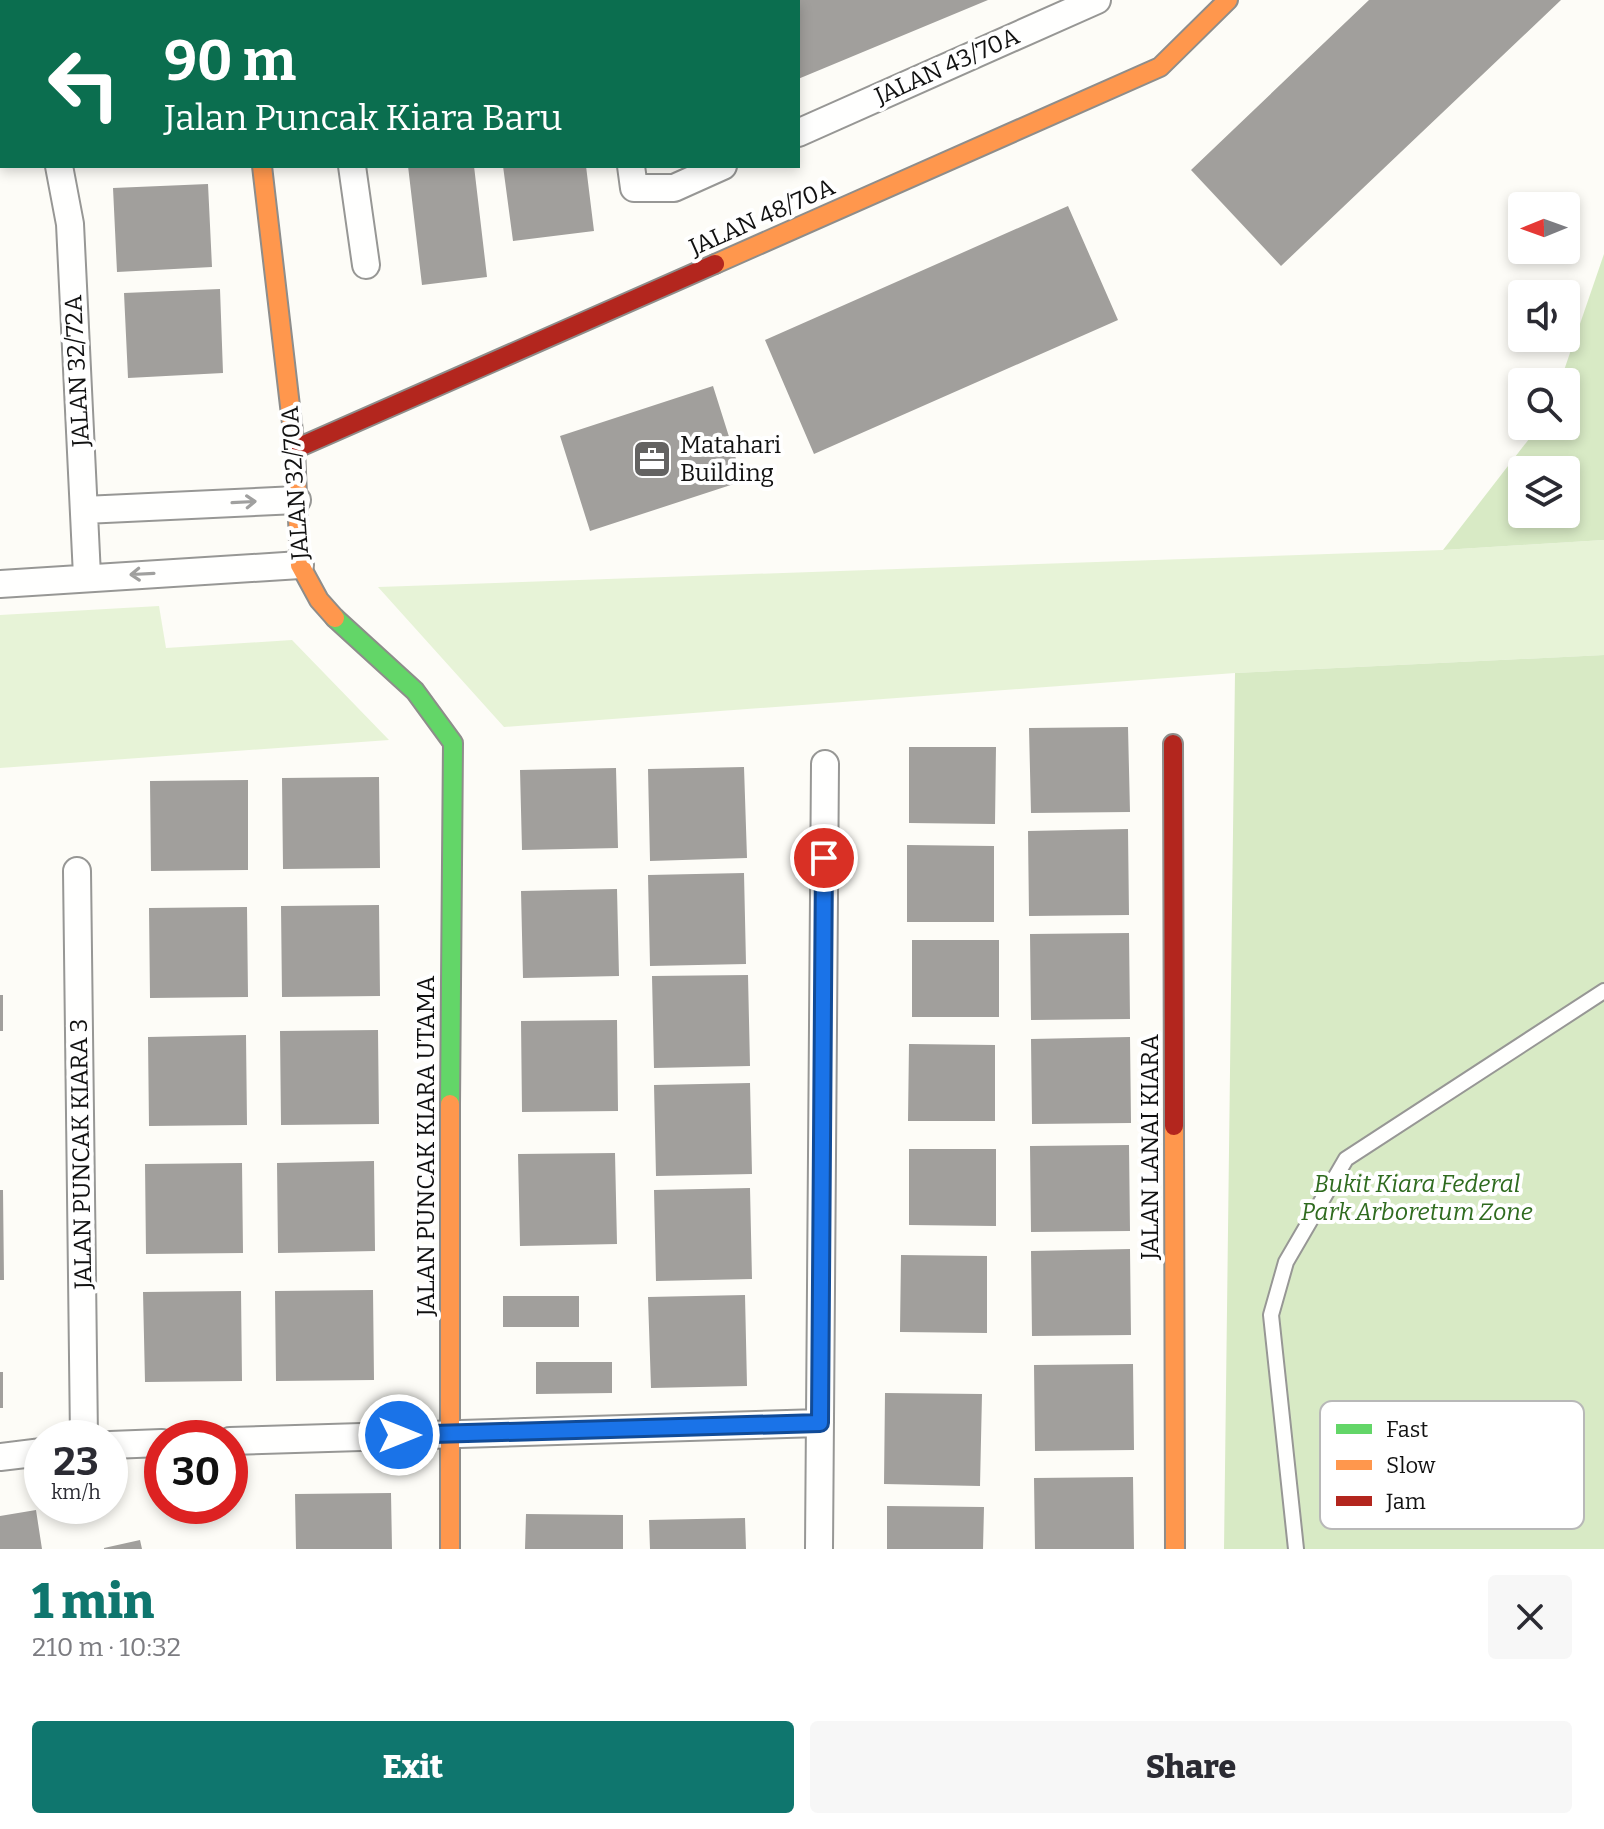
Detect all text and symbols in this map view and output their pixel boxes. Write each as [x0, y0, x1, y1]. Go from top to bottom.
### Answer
street label: JALAN 43/70A [870, 22, 1024, 111]
text: 90 m [164, 28, 296, 95]
icon: left [32, 32, 136, 136]
text: Jalan Puncak Kiara Baru [164, 96, 562, 140]
street label: JALAN 48/70A [684, 173, 839, 262]
north arrow [1508, 192, 1580, 264]
map controls [1508, 192, 1580, 528]
button: sound [1508, 280, 1580, 352]
street label: JALAN 32/72A [59, 294, 95, 449]
button: search [1508, 368, 1580, 440]
street label: JALAN 32/70A [276, 405, 314, 562]
place label: Matahari Building [680, 431, 781, 487]
office icon: Matahari Building [631, 438, 673, 480]
button: layers [1508, 456, 1580, 528]
one-way arrow [230, 495, 257, 510]
one-way arrow [129, 567, 156, 582]
pin [790, 824, 858, 892]
icon: arrive [802, 836, 846, 880]
street label: JALAN PUNCAK KIARA UTAMA [412, 976, 440, 1317]
street label: JALAN PUNCAK KIARA 3 [65, 1019, 97, 1290]
street label: JALAN LANAI KIARA [1136, 1034, 1164, 1261]
park label: Bukit Kiara Federal Park Arboretum Zone [1301, 1170, 1533, 1226]
position arrow [357, 1393, 441, 1477]
legend [1320, 1401, 1584, 1529]
text: Fast [1386, 1416, 1428, 1443]
speed limit sign: 30 [144, 1420, 248, 1524]
text: 23 [53, 1438, 99, 1486]
text: Slow [1386, 1452, 1436, 1479]
text: km/h [51, 1480, 101, 1504]
text: Jam [1385, 1488, 1426, 1515]
text: 1 min [32, 1573, 154, 1631]
button: close [1488, 1575, 1572, 1659]
text: 210 m · 10:32 [32, 1632, 181, 1663]
button: Exit [32, 1721, 794, 1813]
button: Share [810, 1721, 1572, 1813]

